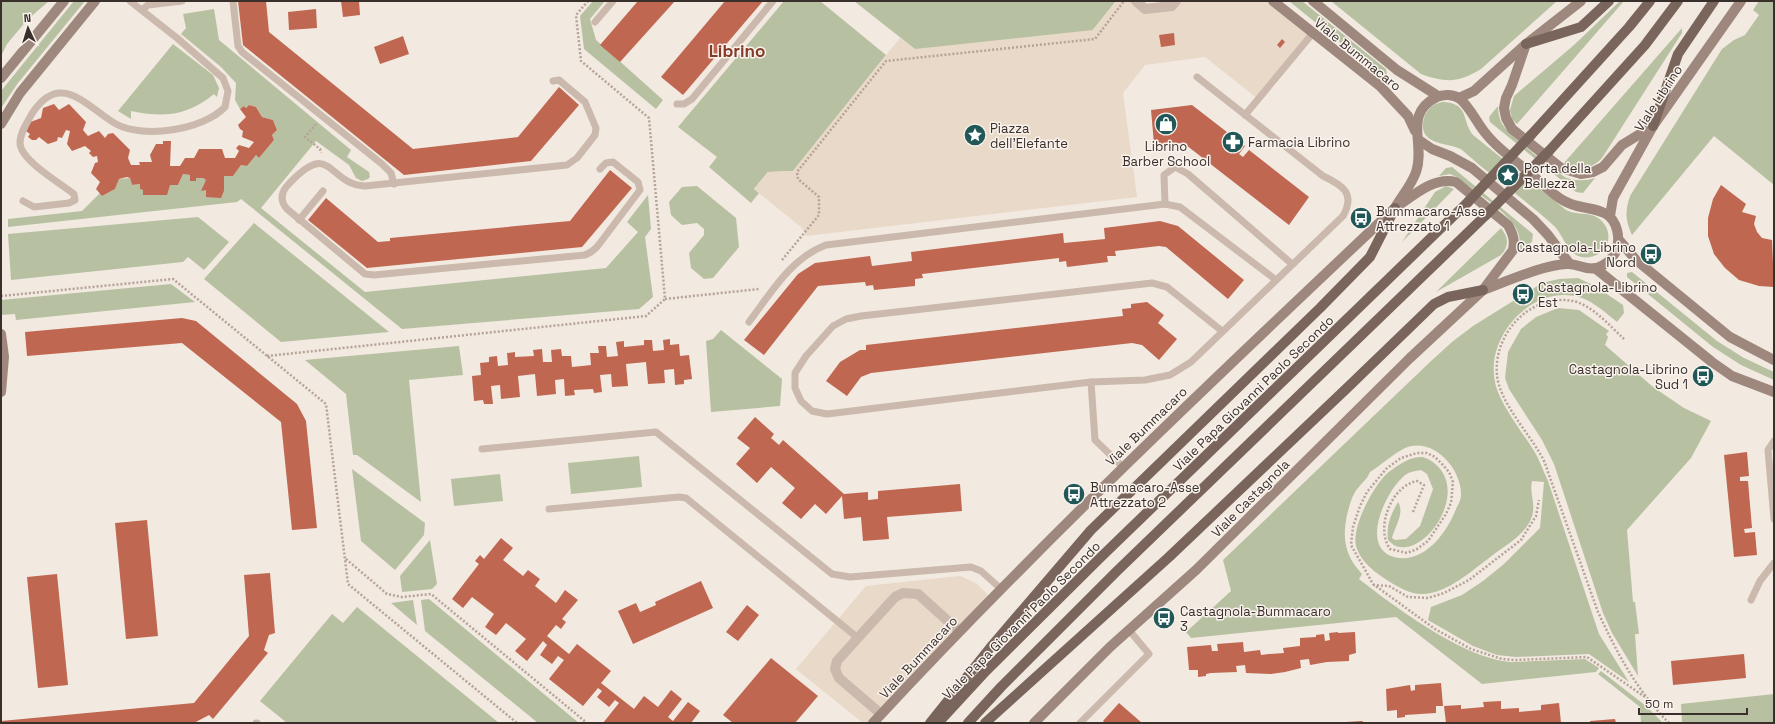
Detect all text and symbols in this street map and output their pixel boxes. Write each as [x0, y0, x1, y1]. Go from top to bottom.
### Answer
north arrow [8, 8, 48, 48]
text: N [23, 11, 31, 25]
street label: Viale Bummacaro [1311, 14, 1405, 95]
district label: Librino [709, 40, 765, 62]
street label: Viale Librino [1631, 62, 1686, 135]
shop icon: Librino Barber School [1153, 111, 1179, 137]
place label: Piazza dell'Elefante [990, 120, 1068, 152]
place icon: Piazza dell'Elefante [962, 122, 988, 148]
pharmacy icon: Farmacia Librino [1220, 129, 1246, 155]
place label: Farmacia Librino [1248, 134, 1350, 151]
place label: Librino Barber School [1122, 138, 1210, 170]
place label: Porta della Bellezza [1524, 160, 1592, 192]
place icon: Porta della Bellezza [1495, 162, 1521, 188]
place label: Bummacaro-Asse Attrezzato 1 [1376, 203, 1486, 235]
bus stop icon: Bummacaro-Asse Attrezzato 1 [1348, 205, 1374, 231]
place label: Castagnola-Librino Nord [1517, 239, 1636, 271]
bus stop icon: Castagnola-Librino Nord [1638, 241, 1664, 267]
place label: Castagnola-Librino Est [1538, 279, 1657, 311]
bus stop icon: Castagnola-Librino Est [1510, 281, 1536, 307]
street label: Viale Papa Giovanni Paolo Secondo [1169, 312, 1337, 475]
place label: Castagnola-Librino Sud 1 [1569, 361, 1688, 393]
bus stop icon: Castagnola-Librino Sud 1 [1690, 363, 1716, 389]
street label: Viale Bummacaro [1102, 383, 1191, 470]
street label: Viale Castagnola [1208, 455, 1293, 541]
place label: Bummacaro-Asse Attrezzato 2 [1090, 479, 1200, 511]
bus stop icon: Bummacaro-Asse Attrezzato 2 [1061, 481, 1087, 507]
street label: Viale Papa Giovanni Paolo Secondo [939, 538, 1104, 703]
place label: Castagnola-Bummacaro 3 [1180, 603, 1331, 635]
bus stop icon: Castagnola-Bummacaro 3 [1151, 605, 1177, 631]
street label: Viale Bummacaro [876, 612, 961, 702]
scale bar [1639, 690, 1747, 716]
text: 50 m [1645, 696, 1673, 712]

